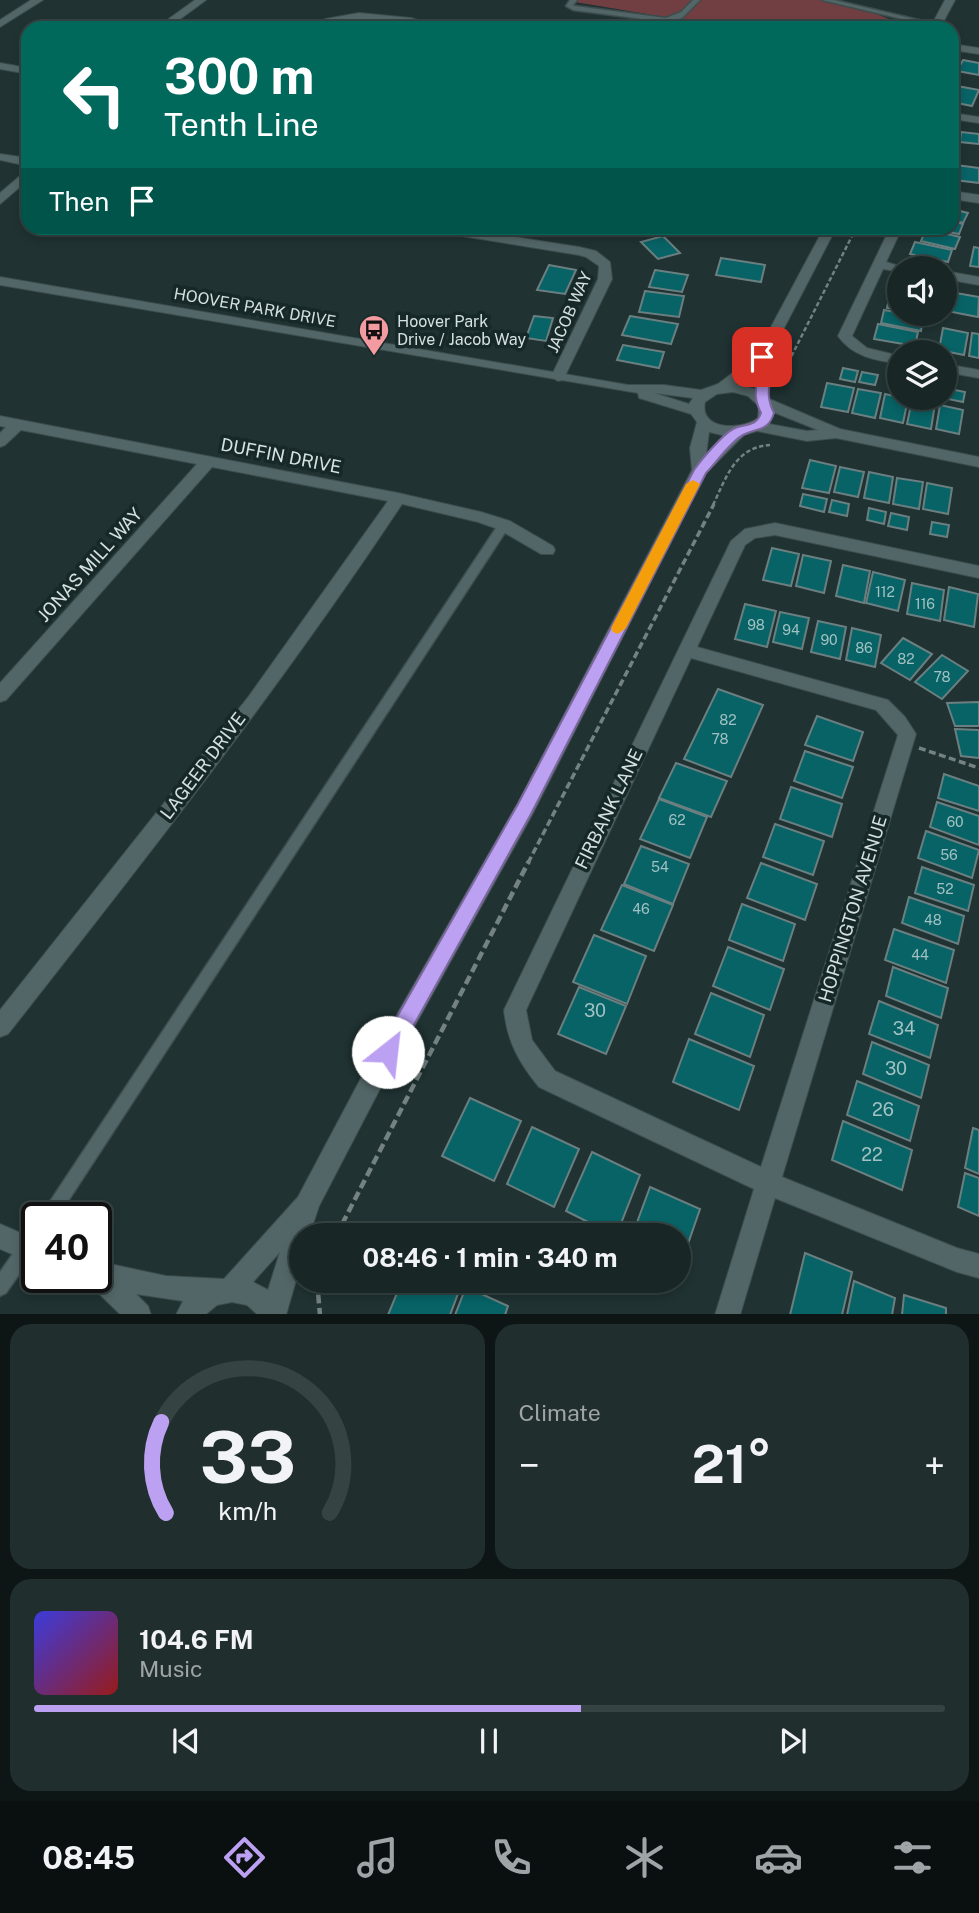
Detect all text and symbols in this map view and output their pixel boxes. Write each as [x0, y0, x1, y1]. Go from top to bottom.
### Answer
text: 300 m [164, 47, 314, 105]
icon: left [49, 49, 140, 140]
text: Tenth Line [164, 106, 319, 143]
icon: arrive [123, 182, 161, 220]
text: Then [49, 186, 109, 217]
map controls [887, 256, 957, 410]
button: sound [887, 256, 957, 326]
street label: JACOB WAY [543, 268, 596, 356]
street label: HOOVER PARK DRIVE [172, 284, 337, 331]
place label: Hoover Park Drive / Jacob Way [397, 312, 526, 349]
bus stop icon: Hoover Park Drive / Jacob Way [357, 313, 391, 357]
pin [732, 327, 792, 387]
icon: arrive [743, 338, 781, 376]
button: layers [887, 340, 957, 410]
street label: DUFFIN DRIVE [219, 434, 343, 478]
street label: JONAS MILL WAY [33, 503, 146, 626]
house number: 112 [875, 584, 895, 600]
house number: 116 [915, 596, 935, 612]
house number: 98 [747, 617, 765, 633]
house number: 94 [782, 622, 800, 638]
house number: 90 [820, 632, 838, 648]
house number: 86 [855, 640, 873, 656]
house number: 82 [897, 651, 915, 667]
house number: 78 [933, 669, 951, 685]
street label: LAGEER DRIVE [156, 708, 250, 823]
house number: 82 [719, 712, 737, 728]
house number: 78 [711, 731, 729, 747]
street label: FIRBANK LANE [570, 745, 647, 872]
house number: 62 [668, 812, 686, 828]
street label: HOPPINGTON AVENUE [814, 813, 891, 1005]
house number: 60 [946, 814, 964, 830]
house number: 56 [940, 847, 958, 863]
house number: 54 [651, 859, 669, 875]
house number: 52 [936, 881, 954, 897]
house number: 46 [632, 901, 650, 917]
house number: 48 [924, 912, 942, 928]
house number: 44 [911, 947, 929, 963]
house number: 30 [584, 1000, 606, 1021]
position arrow [351, 1015, 425, 1089]
house number: 34 [893, 1018, 915, 1039]
house number: 30 [885, 1058, 907, 1079]
house number: 26 [872, 1099, 894, 1120]
house number: 22 [861, 1144, 883, 1165]
speed limit sign: 40 [21, 1202, 112, 1293]
text: 08:46 · 1 min · 340 m [363, 1242, 617, 1273]
text: Climate [519, 1399, 601, 1426]
text: 33 [199, 1414, 296, 1499]
text: 21° [692, 1434, 772, 1495]
text: − [519, 1443, 540, 1488]
text: + [924, 1443, 945, 1488]
text: km/h [218, 1495, 277, 1525]
text: 104.6 FM [139, 1624, 254, 1655]
text: Music [139, 1655, 203, 1682]
icon: previous [167, 1722, 205, 1760]
icon: pause [470, 1722, 508, 1760]
icon: next [774, 1722, 812, 1760]
icon: directions [220, 1833, 269, 1882]
icon: music [353, 1833, 402, 1882]
icon: phone [487, 1833, 536, 1882]
icon: climate [620, 1833, 669, 1882]
icon: car [754, 1833, 803, 1882]
icon: filters [888, 1833, 937, 1882]
text: 08:45 [42, 1839, 135, 1876]

